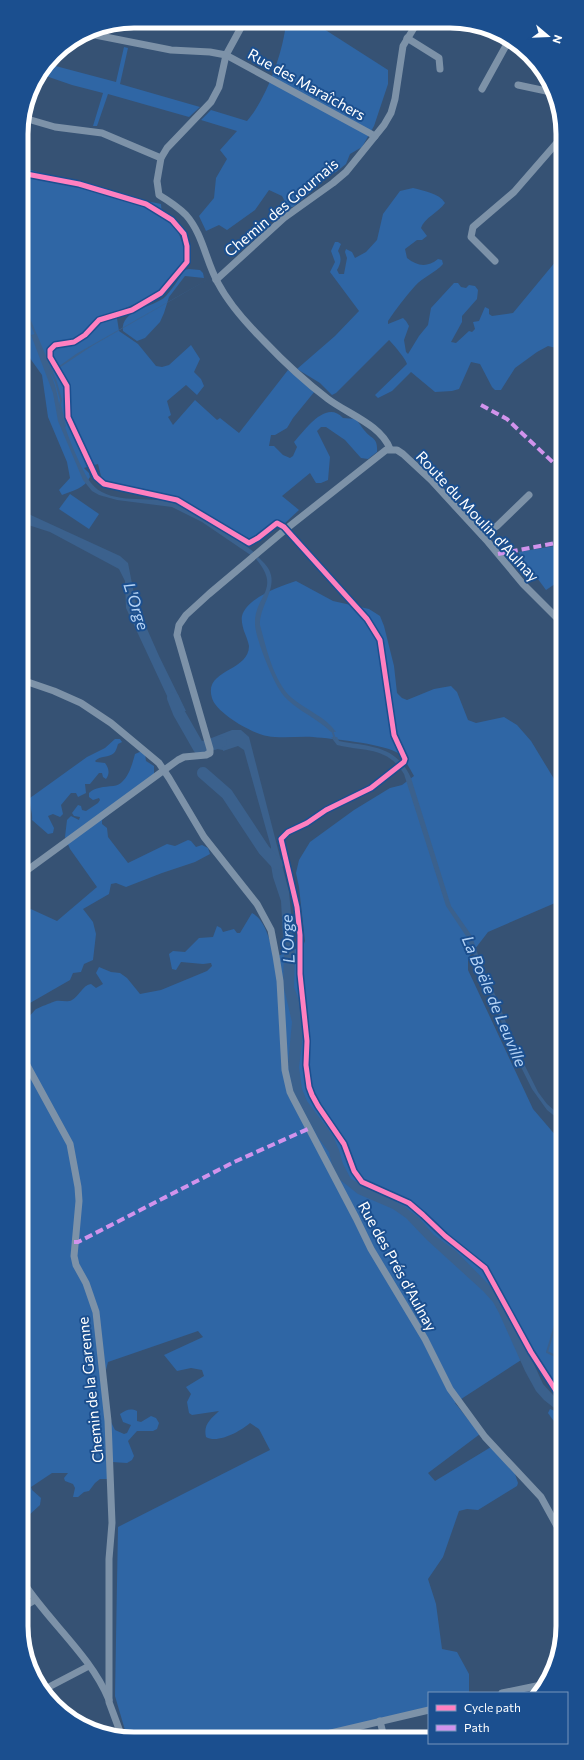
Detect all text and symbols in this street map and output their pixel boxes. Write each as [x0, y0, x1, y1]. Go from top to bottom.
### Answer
north arrow [528, 16, 568, 56]
text: N [550, 33, 565, 45]
street label: Rue des Maraîchers [245, 44, 369, 124]
street label: Chemin des Gournais [220, 154, 342, 260]
street label: Route du Moulin d'Aulnay [413, 447, 543, 585]
water label: L'Orge [120, 580, 154, 633]
water label: L'Orge [276, 914, 298, 964]
water label: La Boële de Leuville [459, 933, 531, 1070]
street label: Rue des Prés d'Aulnay [355, 1198, 441, 1334]
street label: Chemin de la Garenne [73, 1316, 107, 1464]
legend [428, 1692, 568, 1744]
text: Cycle path [464, 1700, 521, 1714]
text: Path [464, 1720, 490, 1734]

